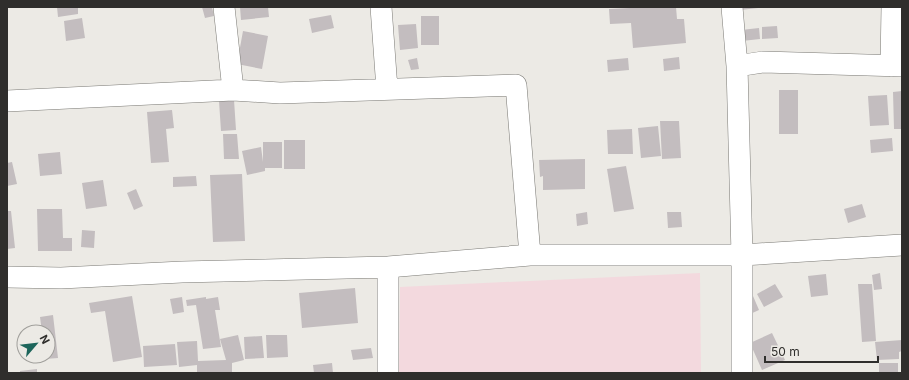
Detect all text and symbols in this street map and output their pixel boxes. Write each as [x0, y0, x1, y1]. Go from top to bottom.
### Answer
north arrow [16, 324, 56, 364]
text: N [37, 332, 53, 346]
scale bar [765, 338, 878, 364]
text: 50 m [771, 344, 800, 359]

